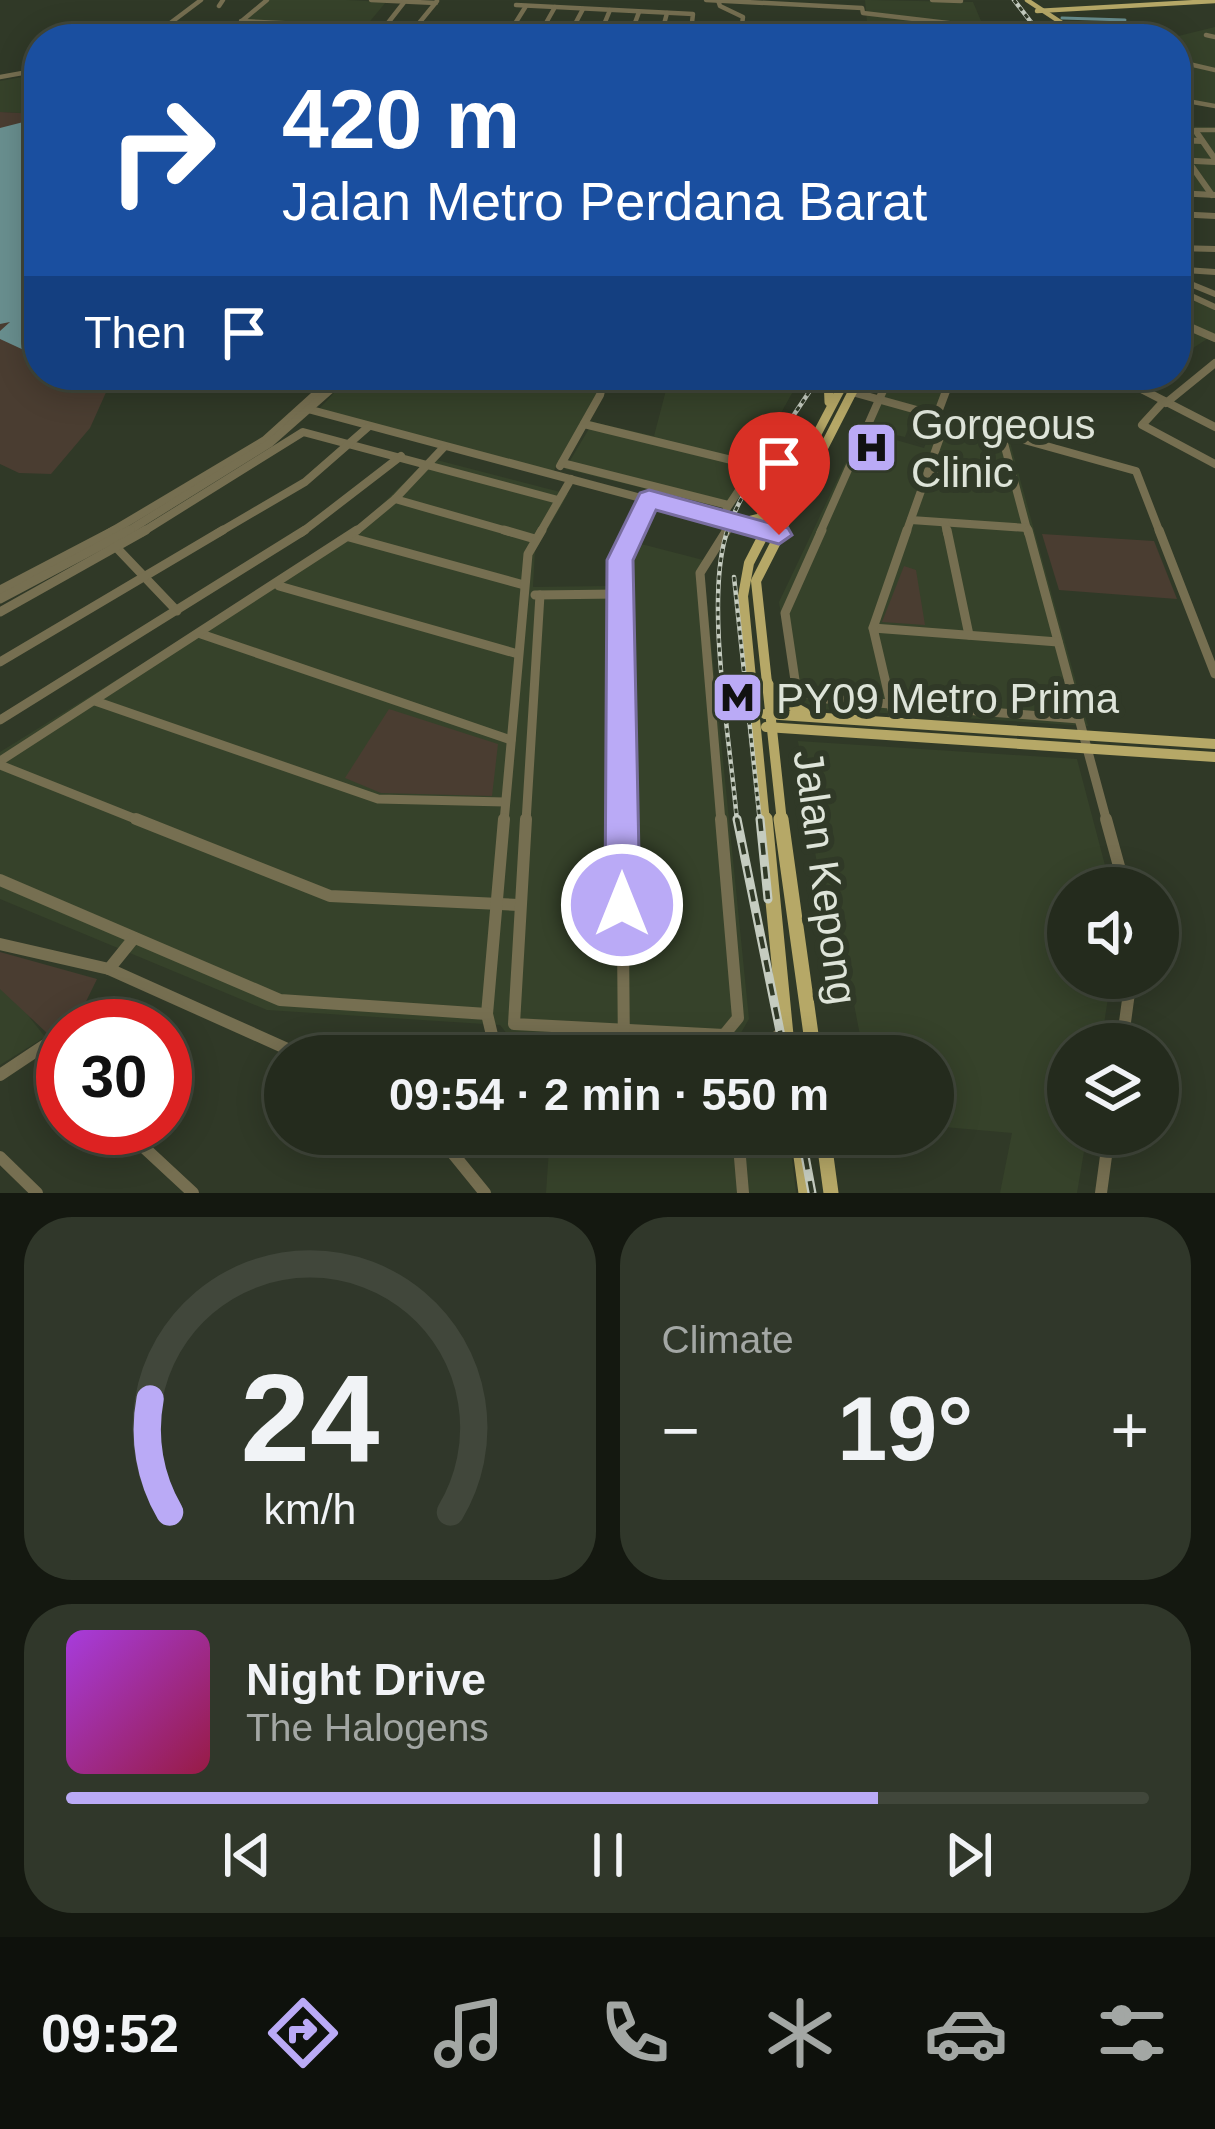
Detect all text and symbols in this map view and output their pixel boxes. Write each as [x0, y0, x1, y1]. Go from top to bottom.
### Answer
icon: right [84, 72, 240, 228]
text: 420 m [282, 72, 520, 166]
text: Jalan Metro Perdana Barat [282, 171, 927, 231]
icon: arrive [211, 300, 277, 366]
text: Then [84, 307, 187, 358]
place label: Gorgeous Clinic [911, 401, 1095, 496]
pin [728, 412, 830, 535]
hospital icon: Gorgeous Clinic [844, 420, 900, 476]
icon: arrive [746, 430, 812, 496]
metro station icon: PY09 Metro Prima [709, 670, 765, 726]
place label: PY09 Metro Prima [776, 675, 1120, 722]
street label: Jalan Kepong [784, 747, 867, 1008]
position arrow [559, 842, 685, 968]
map controls [1047, 867, 1179, 1155]
button: sound [1047, 867, 1179, 999]
speed limit sign: 30 [36, 999, 192, 1155]
button: layers [1047, 1023, 1179, 1155]
text: 09:54 · 2 min · 550 m [389, 1069, 829, 1120]
text: Climate [662, 1318, 794, 1361]
text: 24 [240, 1348, 379, 1487]
text: 19° [837, 1379, 973, 1479]
text: − [662, 1393, 700, 1467]
text: + [1110, 1393, 1149, 1467]
text: km/h [263, 1484, 356, 1532]
text: Night Drive [246, 1654, 486, 1705]
text: The Halogens [246, 1706, 489, 1749]
icon: previous [214, 1822, 280, 1888]
icon: pause [575, 1822, 641, 1888]
icon: next [936, 1822, 1002, 1888]
icon: directions [261, 1991, 345, 2075]
icon: music [427, 1991, 511, 2075]
icon: phone [593, 1991, 677, 2075]
icon: climate [758, 1991, 842, 2075]
icon: car [924, 1991, 1008, 2075]
icon: filters [1090, 1991, 1174, 2075]
text: 09:52 [41, 2003, 179, 2063]

